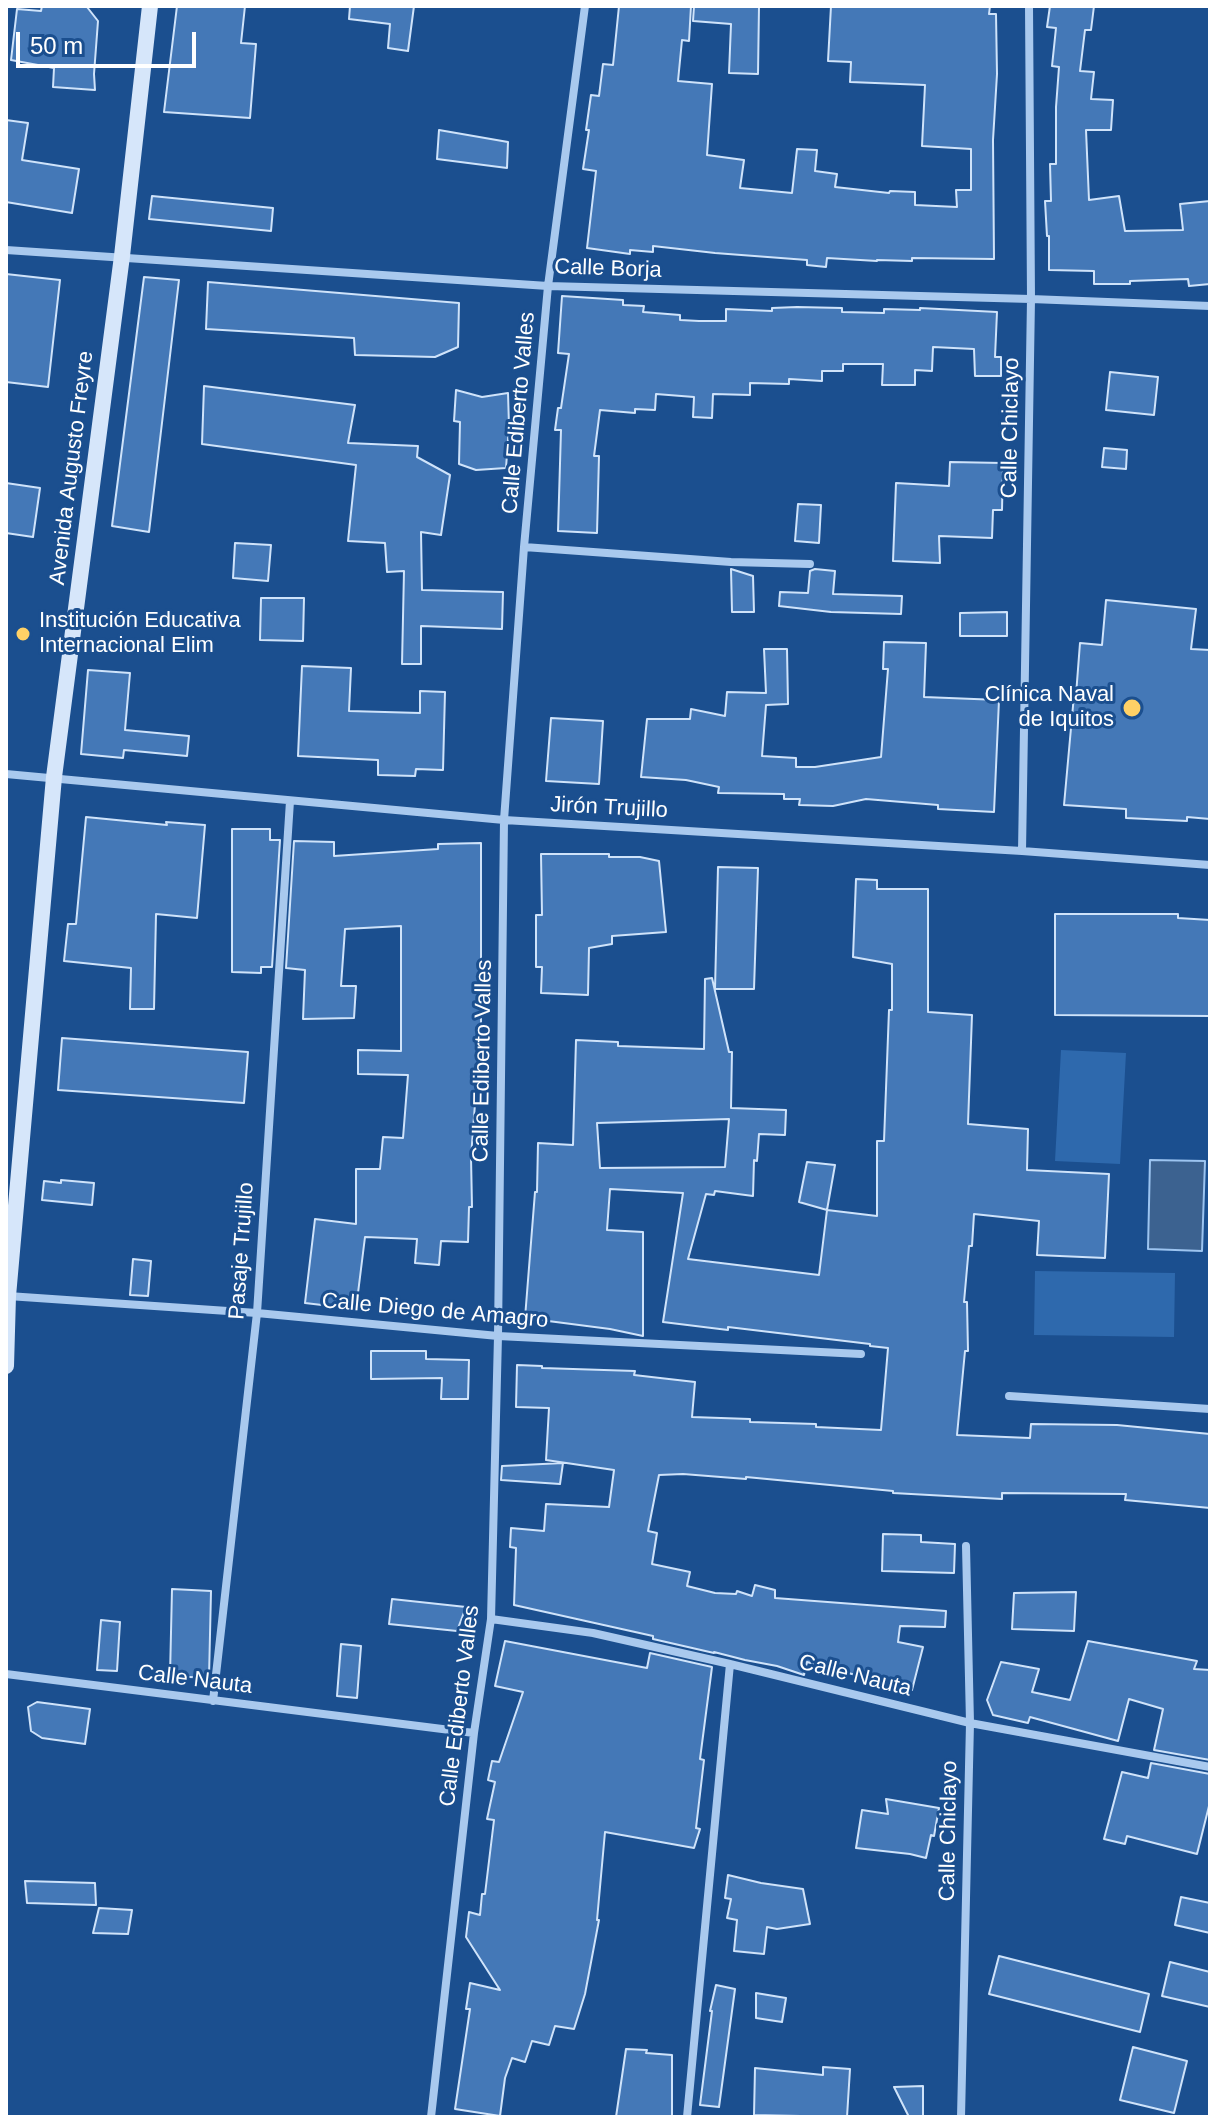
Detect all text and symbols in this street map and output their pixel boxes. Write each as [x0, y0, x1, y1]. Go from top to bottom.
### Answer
scale bar [20, 16, 200, 66]
text: 50 m [30, 32, 83, 59]
street label: Calle Borja [554, 254, 662, 284]
street label: Calle Ediberto Valles [497, 311, 541, 515]
street label: Avenida Augusto Freyre [45, 349, 99, 587]
street label: Calle Chiclayo [997, 357, 1025, 499]
place label: Institución Educativa Internacional Elim [39, 608, 241, 660]
marker: Institución Educativa Internacional Elim [14, 625, 32, 643]
place label: Clínica Naval de Iquitos [984, 682, 1114, 734]
marker: Clínica Naval de Iquitos [1121, 697, 1143, 719]
street label: Jirón Trujillo [550, 792, 668, 824]
street label: Calle Ediberto Valles [468, 959, 498, 1163]
street label: Pasaje Trujillo [224, 1182, 260, 1320]
street label: Calle Diego de Amagro [321, 1288, 549, 1334]
street label: Calle Ediberto Valles [435, 1604, 485, 1808]
street label: Calle Nauta [796, 1649, 914, 1703]
street label: Calle Nauta [136, 1660, 254, 1700]
street label: Calle Chiclayo [935, 1760, 963, 1902]

